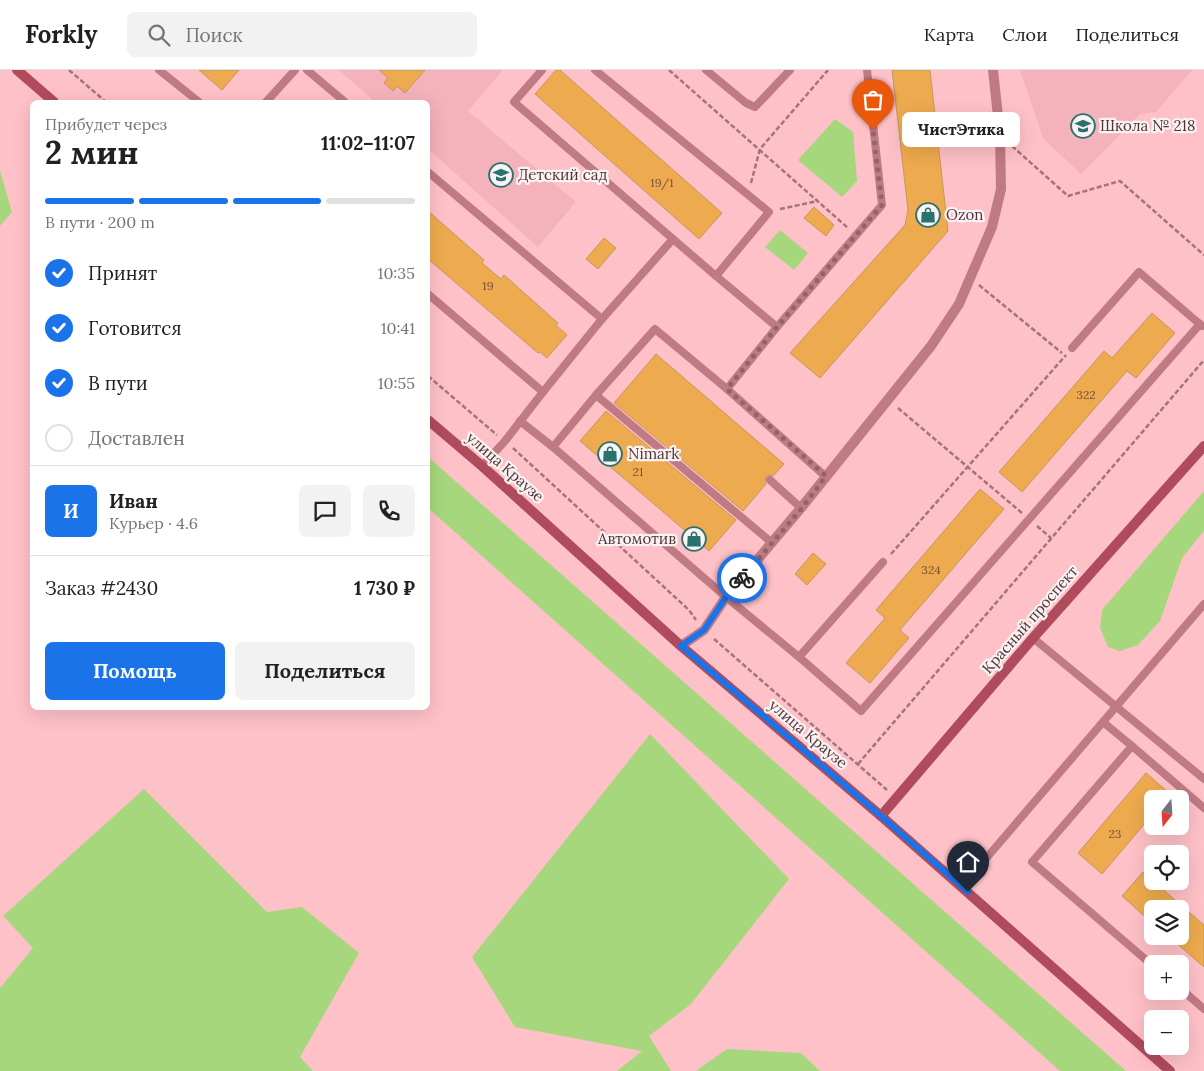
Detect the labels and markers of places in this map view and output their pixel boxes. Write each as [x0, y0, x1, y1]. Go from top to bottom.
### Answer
pin [852, 79, 894, 130]
callout: ЧистЭтика [903, 112, 1020, 148]
school or university icon: Школа № 218 [1070, 113, 1096, 139]
place label: Школа № 218 [1100, 116, 1196, 135]
school or university icon: Детский сад [488, 162, 514, 188]
place label: Детский сад [518, 165, 607, 184]
shop icon: Ozon [915, 202, 941, 228]
place label: Ozon [946, 205, 983, 224]
shop icon: Nimark [597, 441, 623, 467]
place label: Nimark [628, 444, 679, 463]
shop icon: Автомотив [681, 526, 707, 552]
place label: Автомотив [597, 529, 676, 548]
pin [947, 841, 989, 892]

